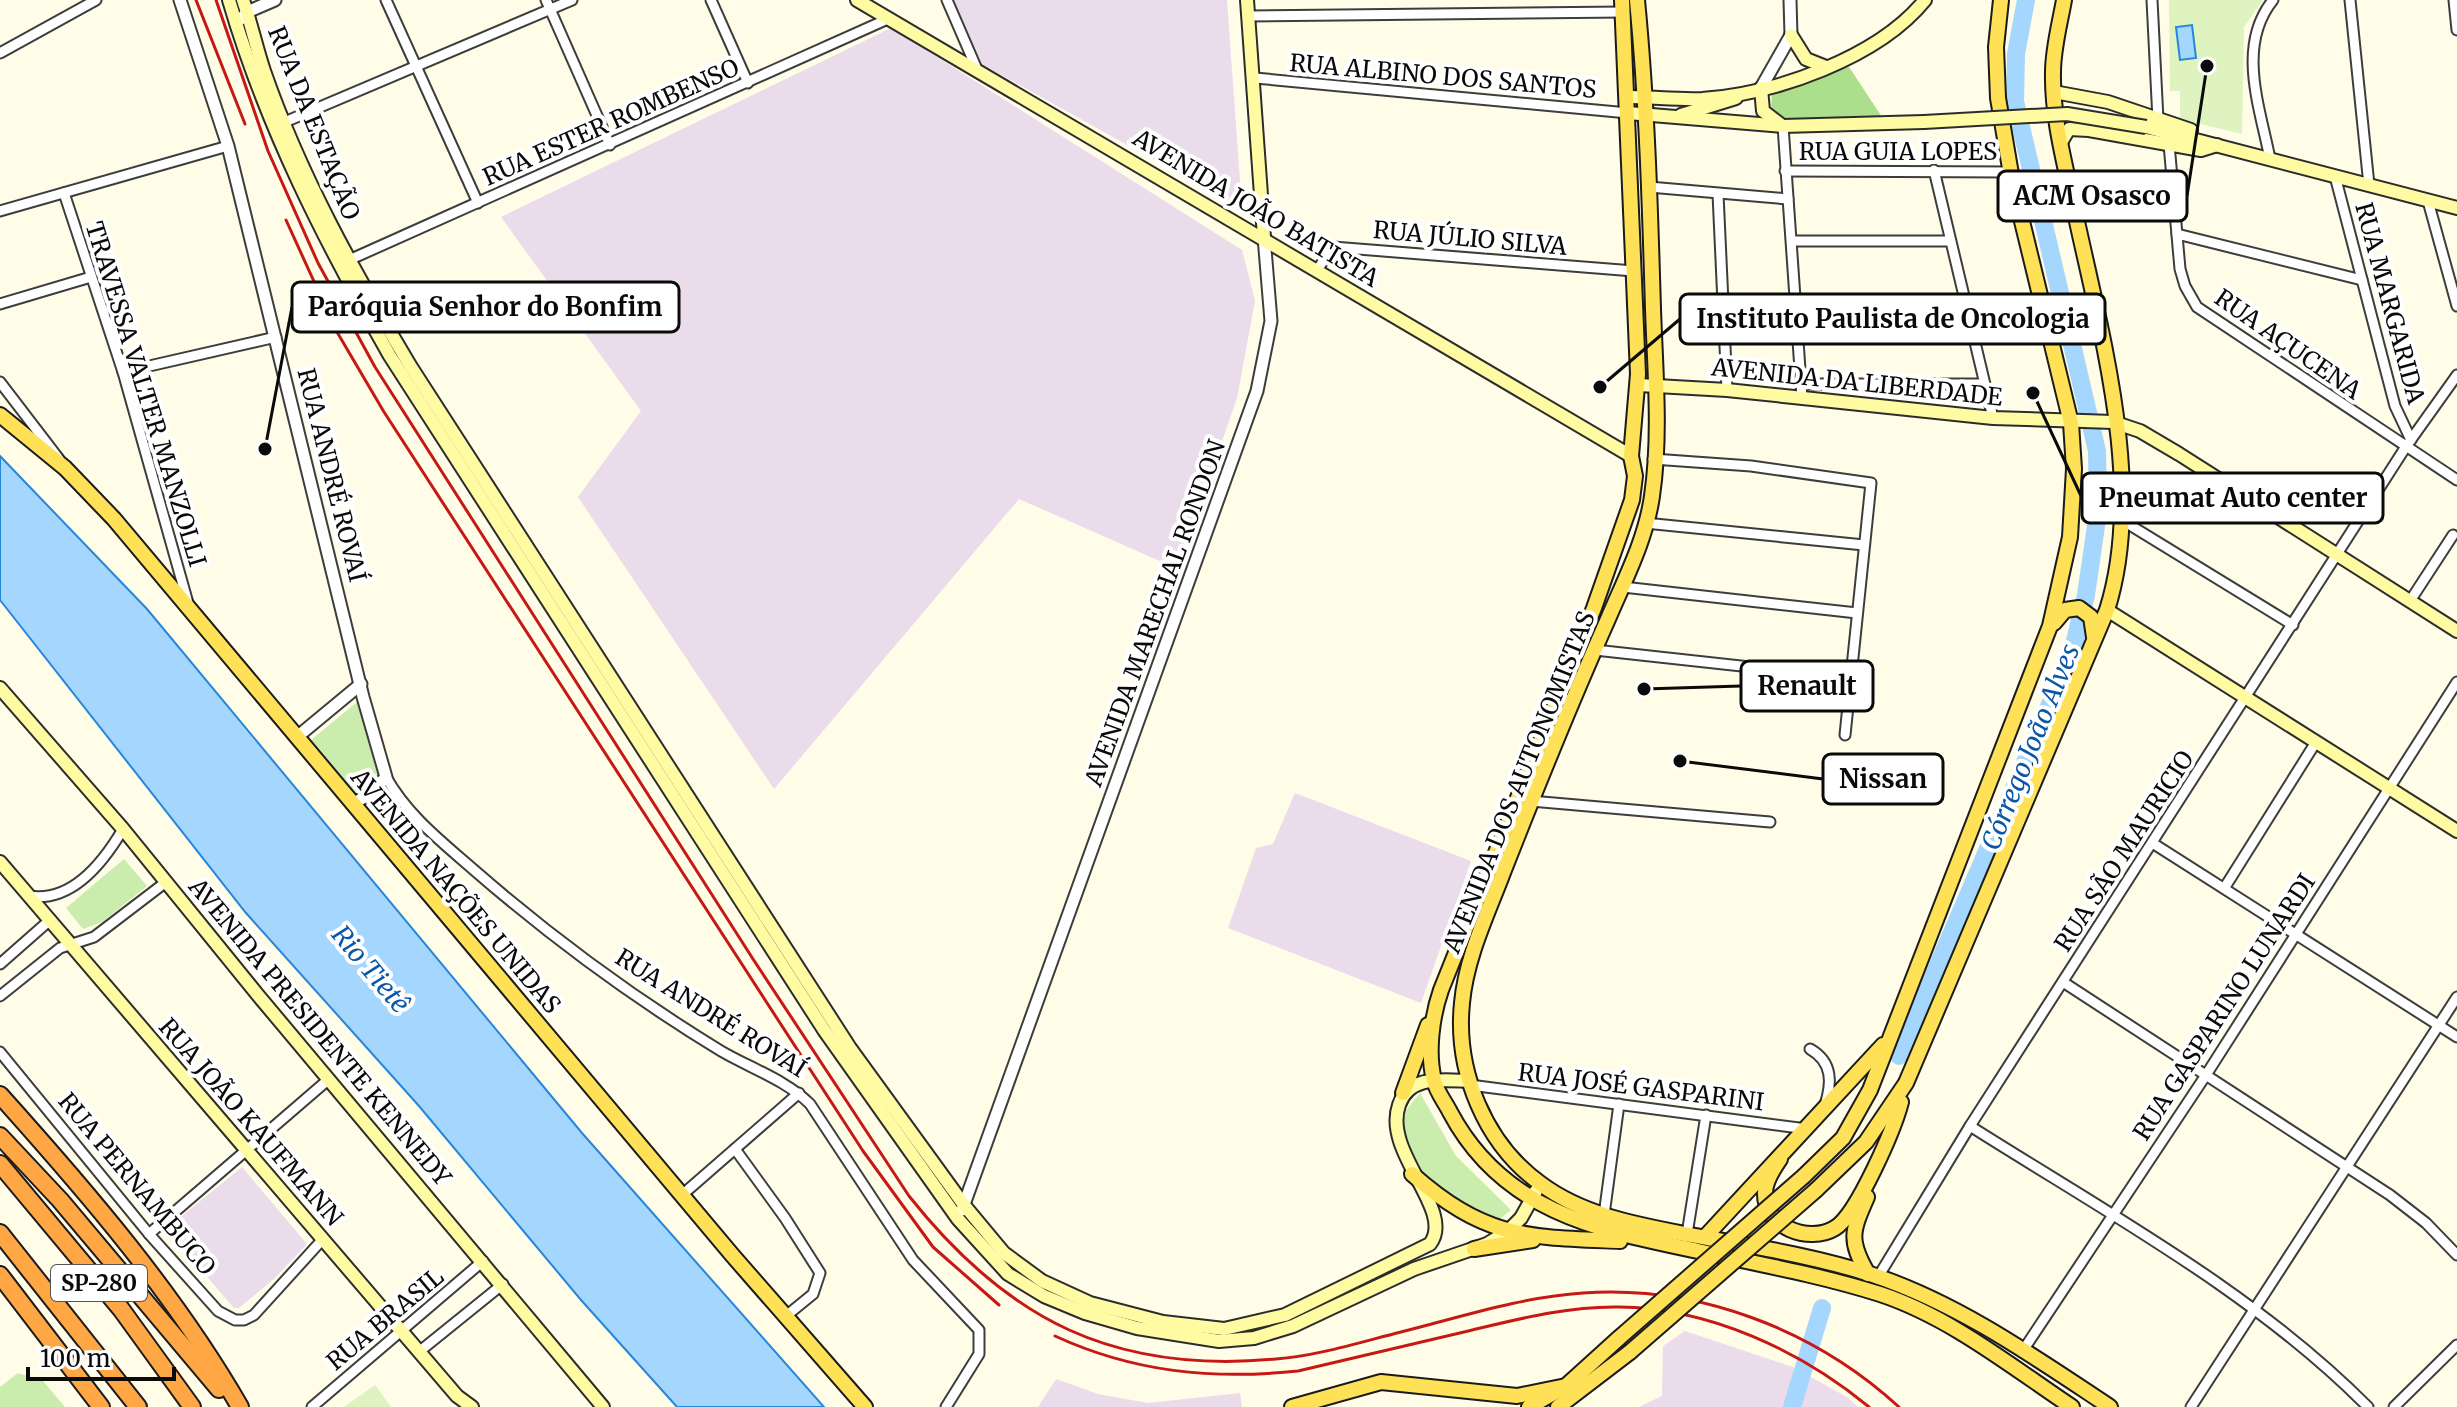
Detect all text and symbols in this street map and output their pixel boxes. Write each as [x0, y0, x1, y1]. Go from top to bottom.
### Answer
street label: RUA DA ESTAÇÃO [261, 22, 367, 224]
street label: RUA ALBINO DOS SANTOS [1288, 47, 1598, 105]
street label: RUA ESTER ROMBENSO [478, 51, 744, 193]
street label: AVENIDA JOÃO BATISTA [1126, 122, 1386, 294]
street label: RUA GUIA LOPES [1799, 136, 1997, 167]
callout: ACM Osasco [1998, 171, 2187, 221]
text: ACM Osasco [2012, 179, 2171, 212]
street label: RUA MARGARIDA [2348, 199, 2432, 408]
street label: RUA JÚLIO SILVA [1372, 213, 1569, 262]
street label: TRAVESSA VALTER MANZOLLI [79, 218, 213, 570]
callout: Paróquia Senhor do Bonfim [292, 282, 679, 332]
street label: RUA AÇUCENA [2209, 282, 2368, 407]
text: Paróquia Senhor do Bonfim [308, 290, 662, 323]
callout: Instituto Paulista de Oncologia [1680, 294, 2105, 344]
text: Instituto Paulista de Oncologia [1696, 302, 2090, 335]
street label: AVENIDA DA LIBERDADE [1709, 351, 2005, 413]
street label: RUA ANDRÉ ROVAÍ [290, 365, 375, 585]
street label: AVENIDA MARECHAL RONDON [1077, 435, 1232, 791]
callout: Pneumat Auto center [2082, 473, 2383, 523]
text: Pneumat Auto center [2099, 481, 2368, 514]
street label: AVENIDA DOS AUTONOMISTAS [1436, 607, 1602, 958]
water label: Córrego João Alves [1974, 639, 2086, 855]
callout: Renault [1741, 661, 1873, 711]
text: Renault [1757, 669, 1857, 702]
street label: RUA SÃO MAURICIO [2047, 745, 2201, 957]
callout: Nissan [1823, 754, 1943, 804]
street label: AVENIDA NAÇÕES UNIDAS [344, 762, 568, 1020]
text: Nissan [1839, 762, 1927, 795]
street label: RUA GASPARINO LUNARDI [2126, 868, 2322, 1146]
street label: AVENIDA PRESIDENTE KENNEDY [181, 871, 458, 1193]
water label: Rio Tietê [325, 918, 417, 1020]
street label: RUA ANDRÉ ROVAÍ [610, 941, 813, 1084]
street label: RUA JOÃO KAUFMANN [152, 1012, 350, 1233]
street label: RUA JOSÉ GASPARINI [1516, 1056, 1766, 1117]
street label: RUA PERNAMBUCO [52, 1086, 222, 1282]
street label: RUA BRASIL [320, 1261, 450, 1377]
road number: SP-280 [51, 1265, 147, 1301]
scale bar [28, 1331, 174, 1381]
text: 100 m [40, 1343, 111, 1374]

